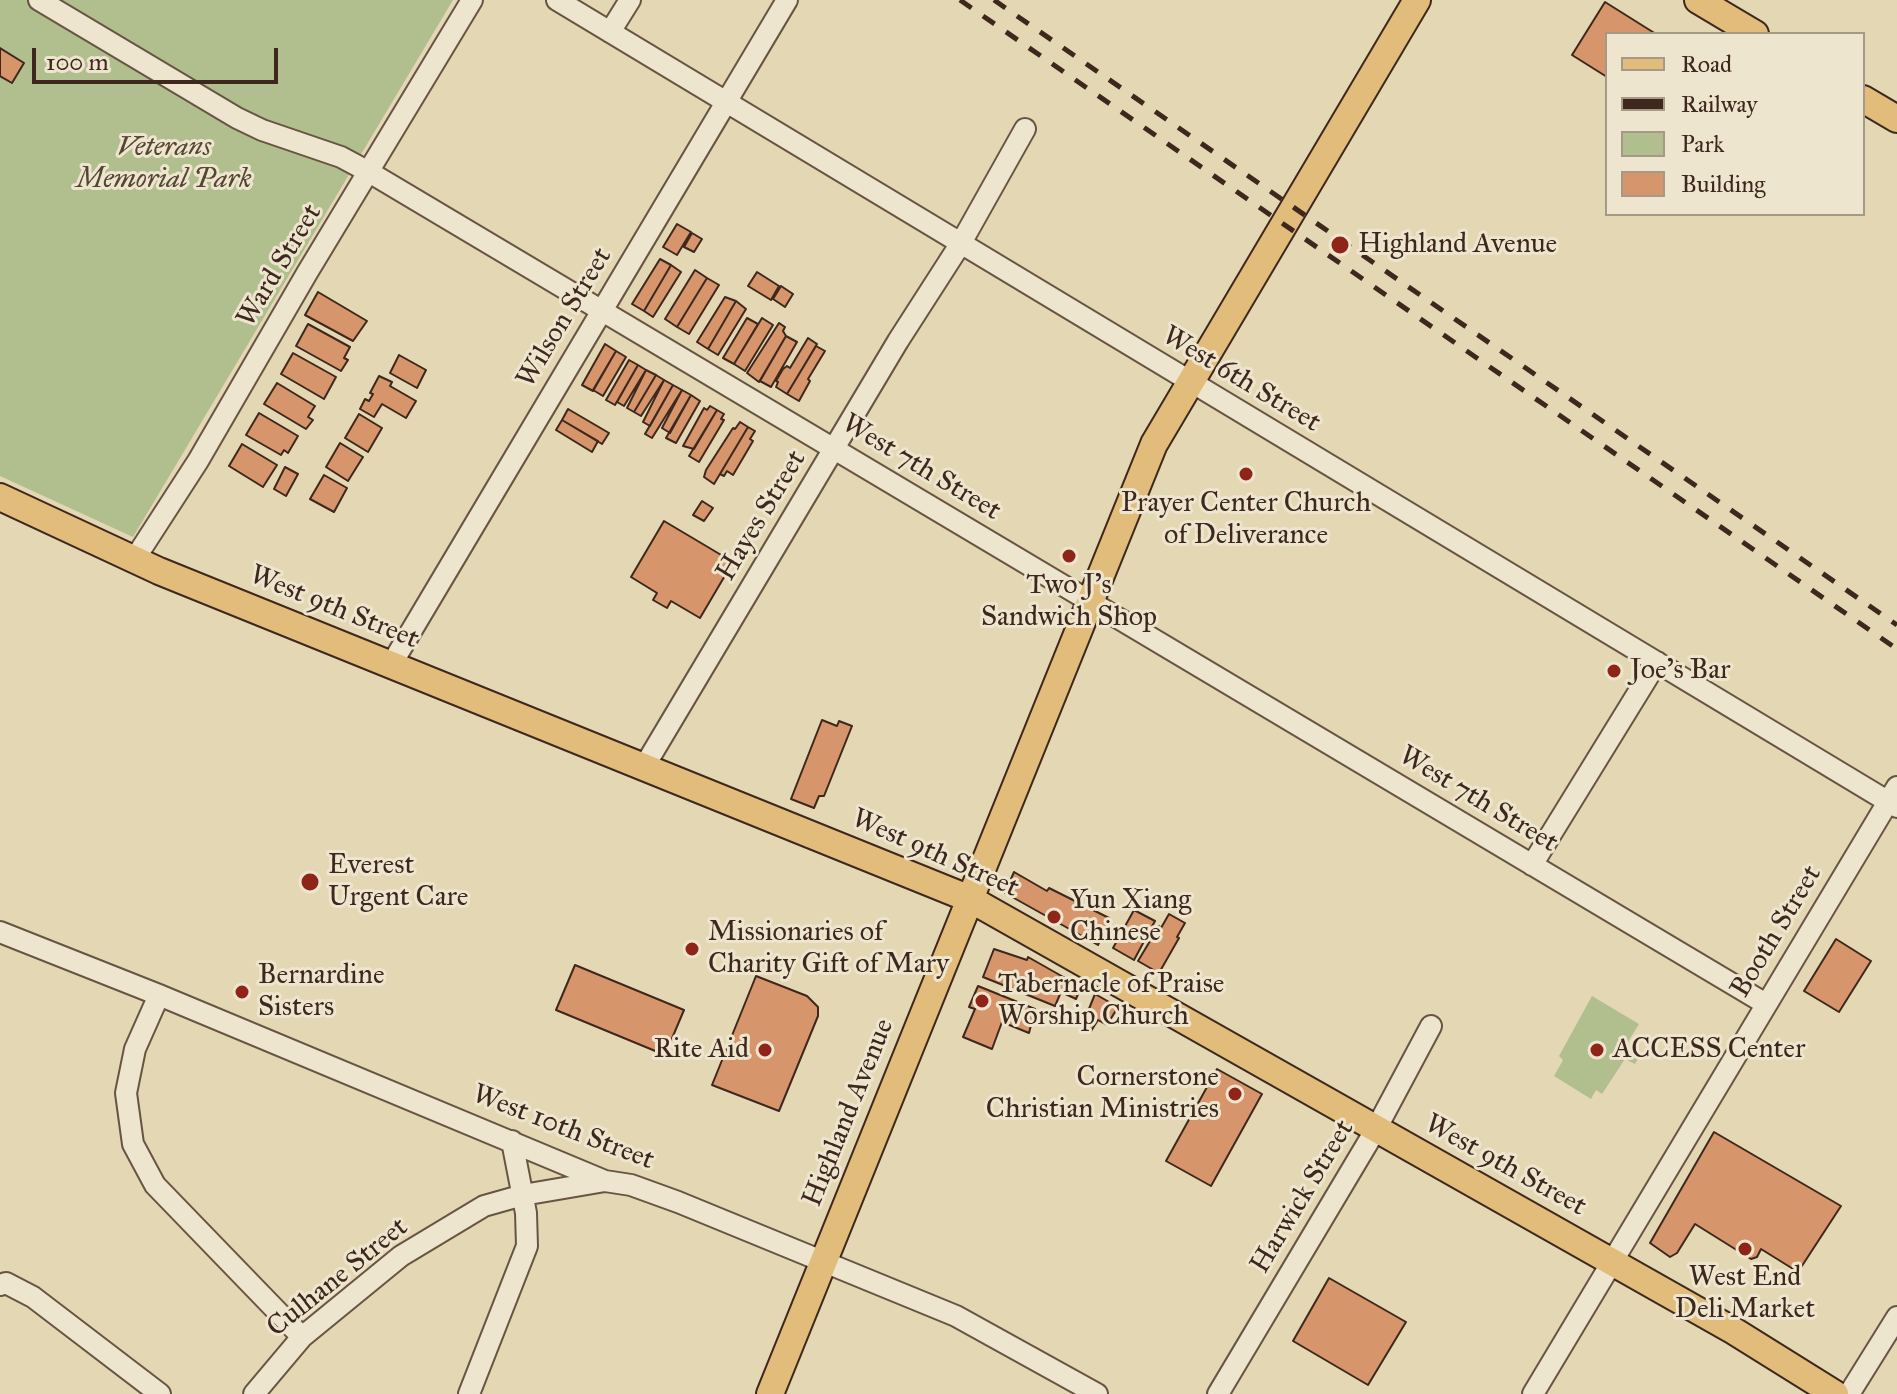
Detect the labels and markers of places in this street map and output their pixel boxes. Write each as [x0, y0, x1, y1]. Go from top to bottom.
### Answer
place label: Highland Avenue [1358, 228, 1557, 262]
marker: Highland Avenue [1329, 234, 1351, 256]
marker: Prayer Center Church of Deliverance [1237, 465, 1255, 483]
place label: Prayer Center Church of Deliverance [1121, 487, 1371, 553]
marker: Two J's Sandwich Shop [1060, 547, 1078, 565]
place label: Two J's Sandwich Shop [981, 569, 1157, 635]
place label: Joe's Bar [1630, 654, 1731, 688]
marker: Joe's Bar [1605, 662, 1623, 680]
place label: Everest Urgent Care [328, 849, 469, 915]
marker: Everest Urgent Care [299, 871, 321, 893]
place label: Yun Xiang Chinese [1070, 884, 1191, 950]
marker: Yun Xiang Chinese [1045, 908, 1063, 926]
place label: Missionaries of Charity Gift of Mary [708, 916, 949, 982]
marker: Missionaries of Charity Gift of Mary [683, 940, 701, 958]
place label: Bernardine Sisters [258, 959, 385, 1025]
place label: Tabernacle of Praise Worship Church [998, 968, 1225, 1034]
marker: Bernardine Sisters [233, 983, 251, 1001]
marker: Tabernacle of Praise Worship Church [973, 992, 991, 1010]
place label: Rite Aid [654, 1033, 749, 1067]
place label: ACCESS Center [1613, 1033, 1806, 1067]
marker: Rite Aid [756, 1041, 774, 1059]
marker: ACCESS Center [1588, 1041, 1606, 1059]
place label: Cornerstone Christian Ministries [986, 1061, 1219, 1127]
marker: Cornerstone Christian Ministries [1226, 1085, 1244, 1103]
marker: West End Deli Market [1736, 1240, 1754, 1258]
place label: West End Deli Market [1675, 1261, 1815, 1327]

